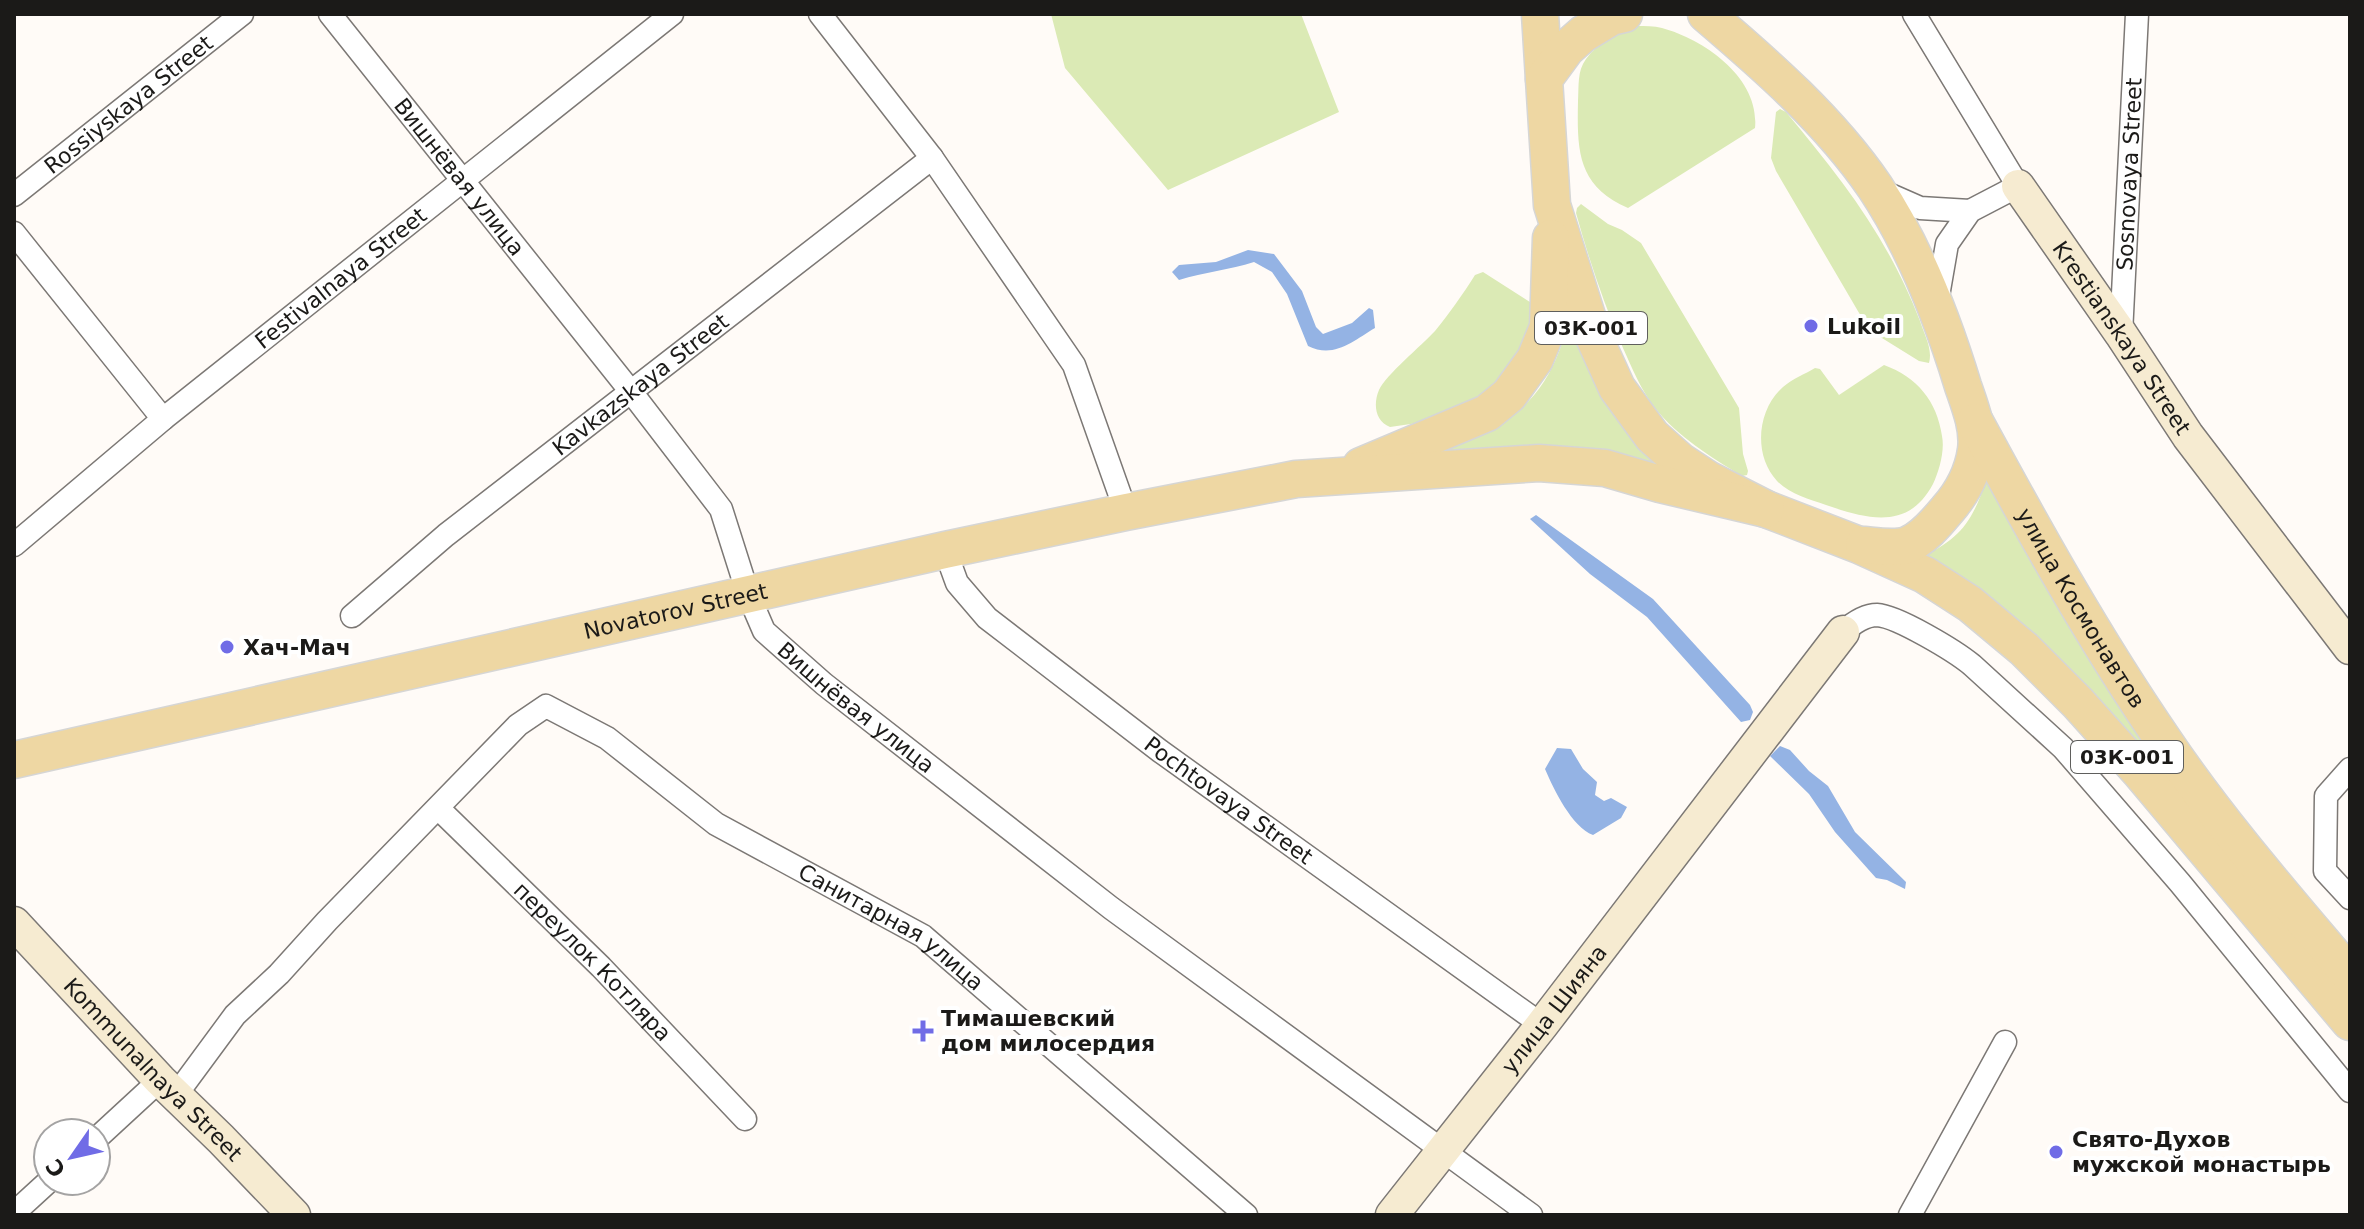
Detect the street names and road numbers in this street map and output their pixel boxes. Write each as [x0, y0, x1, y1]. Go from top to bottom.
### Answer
street label: Rossiyskaya Street [39, 30, 218, 179]
street label: Sosnovaya Street [2112, 77, 2146, 271]
street label: Вишнёвая улица [389, 93, 530, 260]
street label: Festivalnaya Street [250, 202, 431, 353]
street label: Krestianskaya Street [2048, 236, 2196, 440]
street label: Kavkazskaya Street [547, 308, 733, 460]
road number: 03К-001 [1535, 312, 1647, 344]
street label: улица Космонавтов [2012, 504, 2151, 712]
street label: Novatorov Street [581, 578, 770, 644]
street label: Вишнёвая улица [773, 637, 939, 778]
street label: Pochtovaya Street [1140, 731, 1318, 869]
road number: 03К-001 [2071, 741, 2183, 773]
street label: Санитарная улица [794, 859, 989, 995]
street label: переулок Котляра [509, 877, 677, 1046]
street label: улица Шияна [1496, 940, 1611, 1078]
street label: Kommunalnaya Street [59, 973, 248, 1166]

